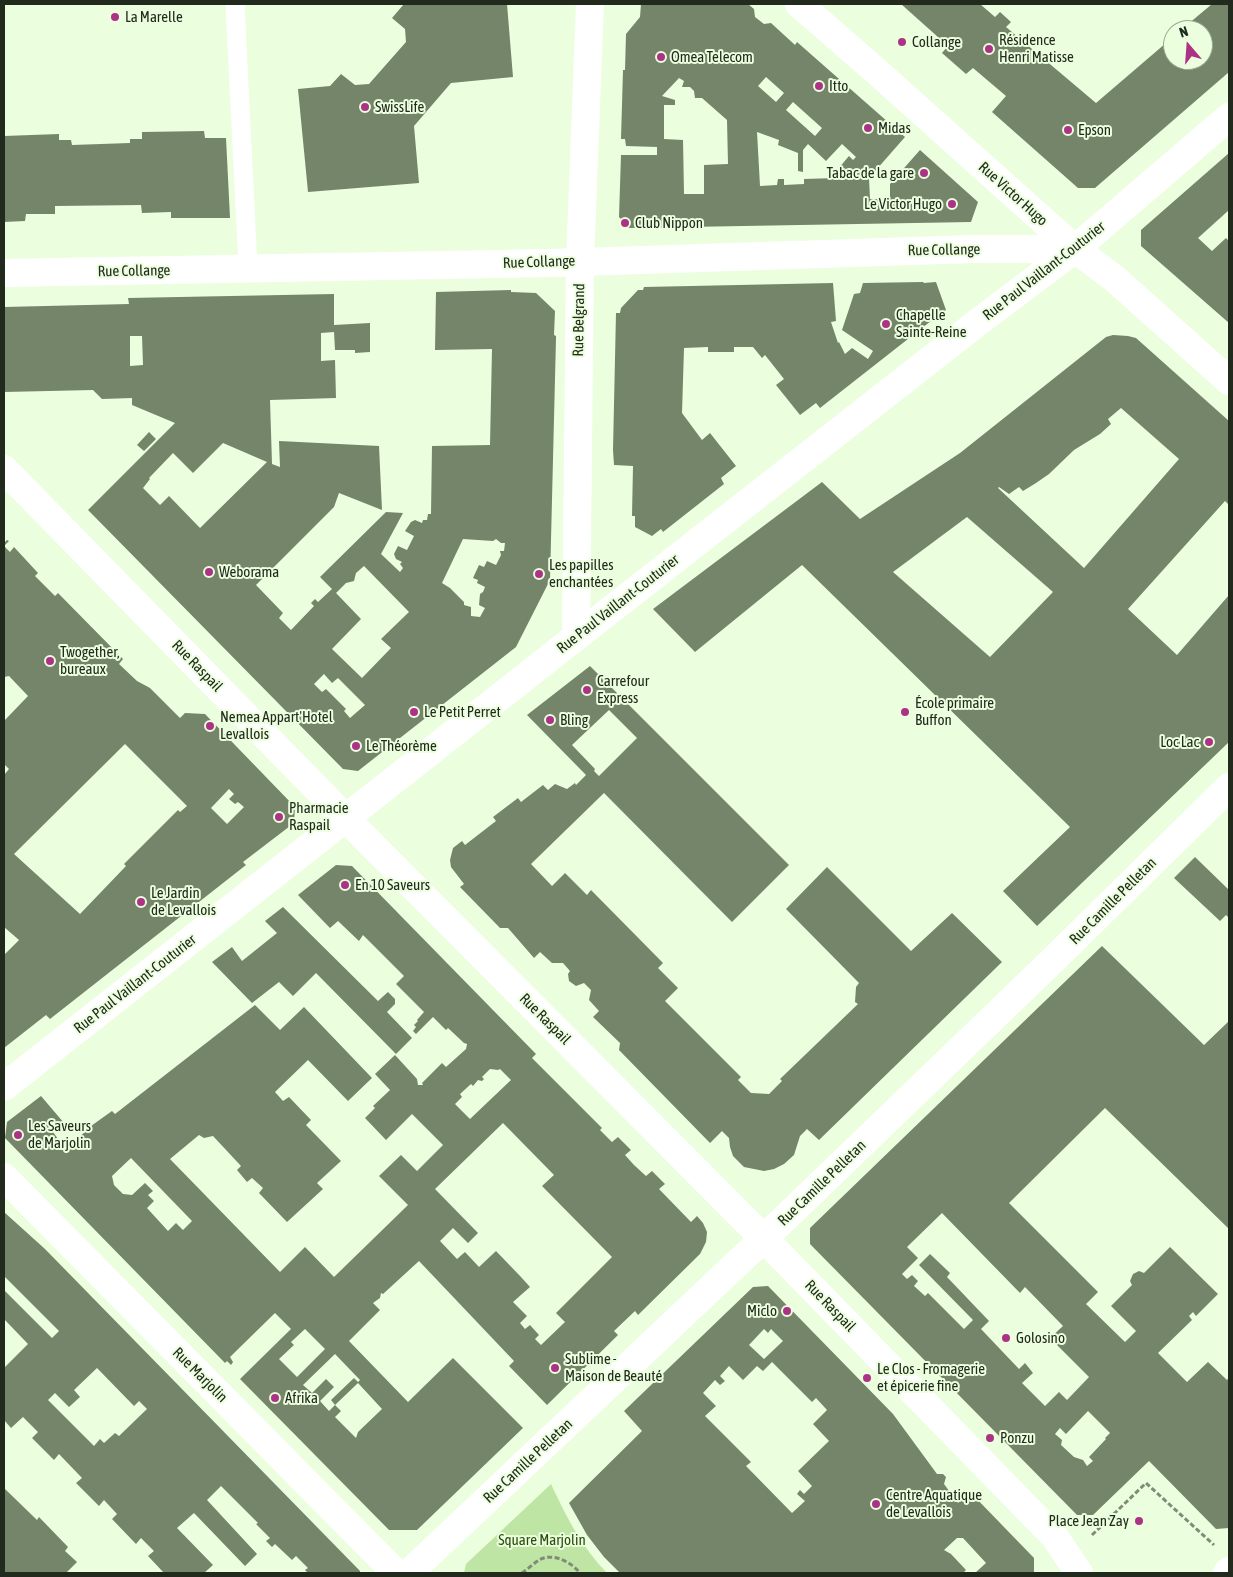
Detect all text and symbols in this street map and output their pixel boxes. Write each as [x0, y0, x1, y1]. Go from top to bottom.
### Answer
place label: La Marelle [125, 8, 183, 26]
marker: La Marelle [109, 11, 121, 23]
north arrow [1163, 20, 1213, 70]
text: N [1177, 23, 1190, 41]
place label: Résidence Henri Matisse [999, 31, 1074, 66]
place label: Collange [912, 33, 961, 51]
marker: Collange [896, 36, 908, 48]
marker: Résidence Henri Matisse [983, 43, 995, 55]
place label: Omea Telecom [671, 48, 753, 66]
marker: Omea Telecom [655, 51, 667, 63]
place label: Itto [829, 77, 848, 95]
marker: Itto [813, 80, 825, 92]
place label: SwissLife [375, 98, 424, 116]
marker: SwissLife [359, 101, 371, 113]
place label: Midas [878, 119, 911, 137]
place label: Epson [1078, 121, 1111, 139]
marker: Midas [862, 122, 874, 134]
marker: Epson [1062, 124, 1074, 136]
street label: Rue Victor Hugo [975, 158, 1051, 230]
place label: Tabac de la gare [826, 164, 914, 182]
marker: Tabac de la gare [918, 167, 930, 179]
place label: Le Victor Hugo [864, 195, 942, 213]
marker: Le Victor Hugo [946, 198, 958, 210]
place label: Club Nippon [635, 214, 703, 232]
marker: Club Nippon [619, 217, 631, 229]
street label: Rue Paul Vaillant-Couturier [979, 218, 1109, 324]
street label: Rue Collange [908, 240, 980, 260]
street label: Rue Collange [502, 252, 576, 272]
street label: Rue Collange [98, 261, 170, 281]
street label: Rue Belgrand [569, 283, 589, 357]
place label: Chapelle Sainte-Reine [896, 306, 967, 341]
marker: Chapelle Sainte-Reine [880, 318, 892, 330]
street label: Rue Paul Vaillant-Couturier [553, 551, 683, 657]
place label: Les papilles enchantées [549, 556, 614, 591]
place label: Weborama [219, 563, 279, 581]
marker: Weborama [203, 566, 215, 578]
marker: Les papilles enchantées [533, 568, 545, 580]
street label: Rue Raspail [168, 636, 226, 696]
place label: Twogether, bureaux [60, 643, 120, 678]
marker: Twogether, bureaux [44, 655, 56, 667]
place label: Carrefour Express [597, 672, 649, 707]
marker: Carrefour Express [581, 684, 593, 696]
place label: École primaire Buffon [915, 694, 994, 729]
place label: Le Petit Perret [424, 703, 501, 721]
marker: Le Petit Perret [408, 706, 420, 718]
marker: École primaire Buffon [899, 706, 911, 718]
place label: Nemea Appart'Hotel Levallois [220, 708, 333, 743]
place label: Bling [560, 711, 588, 729]
marker: Bling [544, 714, 556, 726]
marker: Nemea Appart'Hotel Levallois [204, 720, 216, 732]
place label: Loc Lac [1160, 733, 1199, 751]
marker: Loc Lac [1203, 736, 1215, 748]
place label: Le Théorème [366, 737, 437, 755]
marker: Le Théorème [350, 740, 362, 752]
place label: Pharmacie Raspail [289, 799, 349, 834]
marker: Pharmacie Raspail [273, 811, 285, 823]
street label: Rue Camille Pelletan [1066, 854, 1160, 948]
place label: En 10 Saveurs [355, 876, 430, 894]
marker: En 10 Saveurs [339, 879, 351, 891]
place label: Le Jardin de Levallois [151, 884, 216, 919]
marker: Le Jardin de Levallois [135, 896, 147, 908]
street label: Rue Paul Vaillant-Couturier [70, 931, 200, 1037]
street label: Rue Raspail [516, 990, 574, 1048]
place label: Les Saveurs de Marjolin [28, 1117, 91, 1152]
marker: Les Saveurs de Marjolin [12, 1129, 24, 1141]
street label: Rue Camille Pelletan [774, 1136, 870, 1230]
street label: Rue Raspail [801, 1276, 859, 1336]
place label: Miclo [747, 1302, 777, 1320]
marker: Miclo [781, 1305, 793, 1317]
place label: Golosino [1016, 1329, 1065, 1347]
marker: Golosino [1000, 1332, 1012, 1344]
street label: Rue Marjolin [169, 1344, 231, 1406]
place label: Sublime - Maison de Beauté [565, 1350, 662, 1385]
place label: Le Clos - Fromagerie et épicerie fine [877, 1360, 985, 1395]
marker: Sublime - Maison de Beauté [549, 1362, 561, 1374]
marker: Le Clos - Fromagerie et épicerie fine [861, 1372, 873, 1384]
place label: Afrika [285, 1389, 318, 1407]
marker: Afrika [269, 1392, 281, 1404]
street label: Rue Camille Pelletan [480, 1415, 576, 1507]
place label: Ponzu [1000, 1429, 1034, 1447]
marker: Ponzu [984, 1432, 996, 1444]
place label: Centre Aquatique de Levallois [886, 1486, 982, 1521]
marker: Centre Aquatique de Levallois [870, 1498, 882, 1510]
place label: Place Jean Zay [1048, 1512, 1129, 1530]
marker: Place Jean Zay [1133, 1515, 1145, 1527]
park label: Square Marjolin [498, 1531, 586, 1549]

